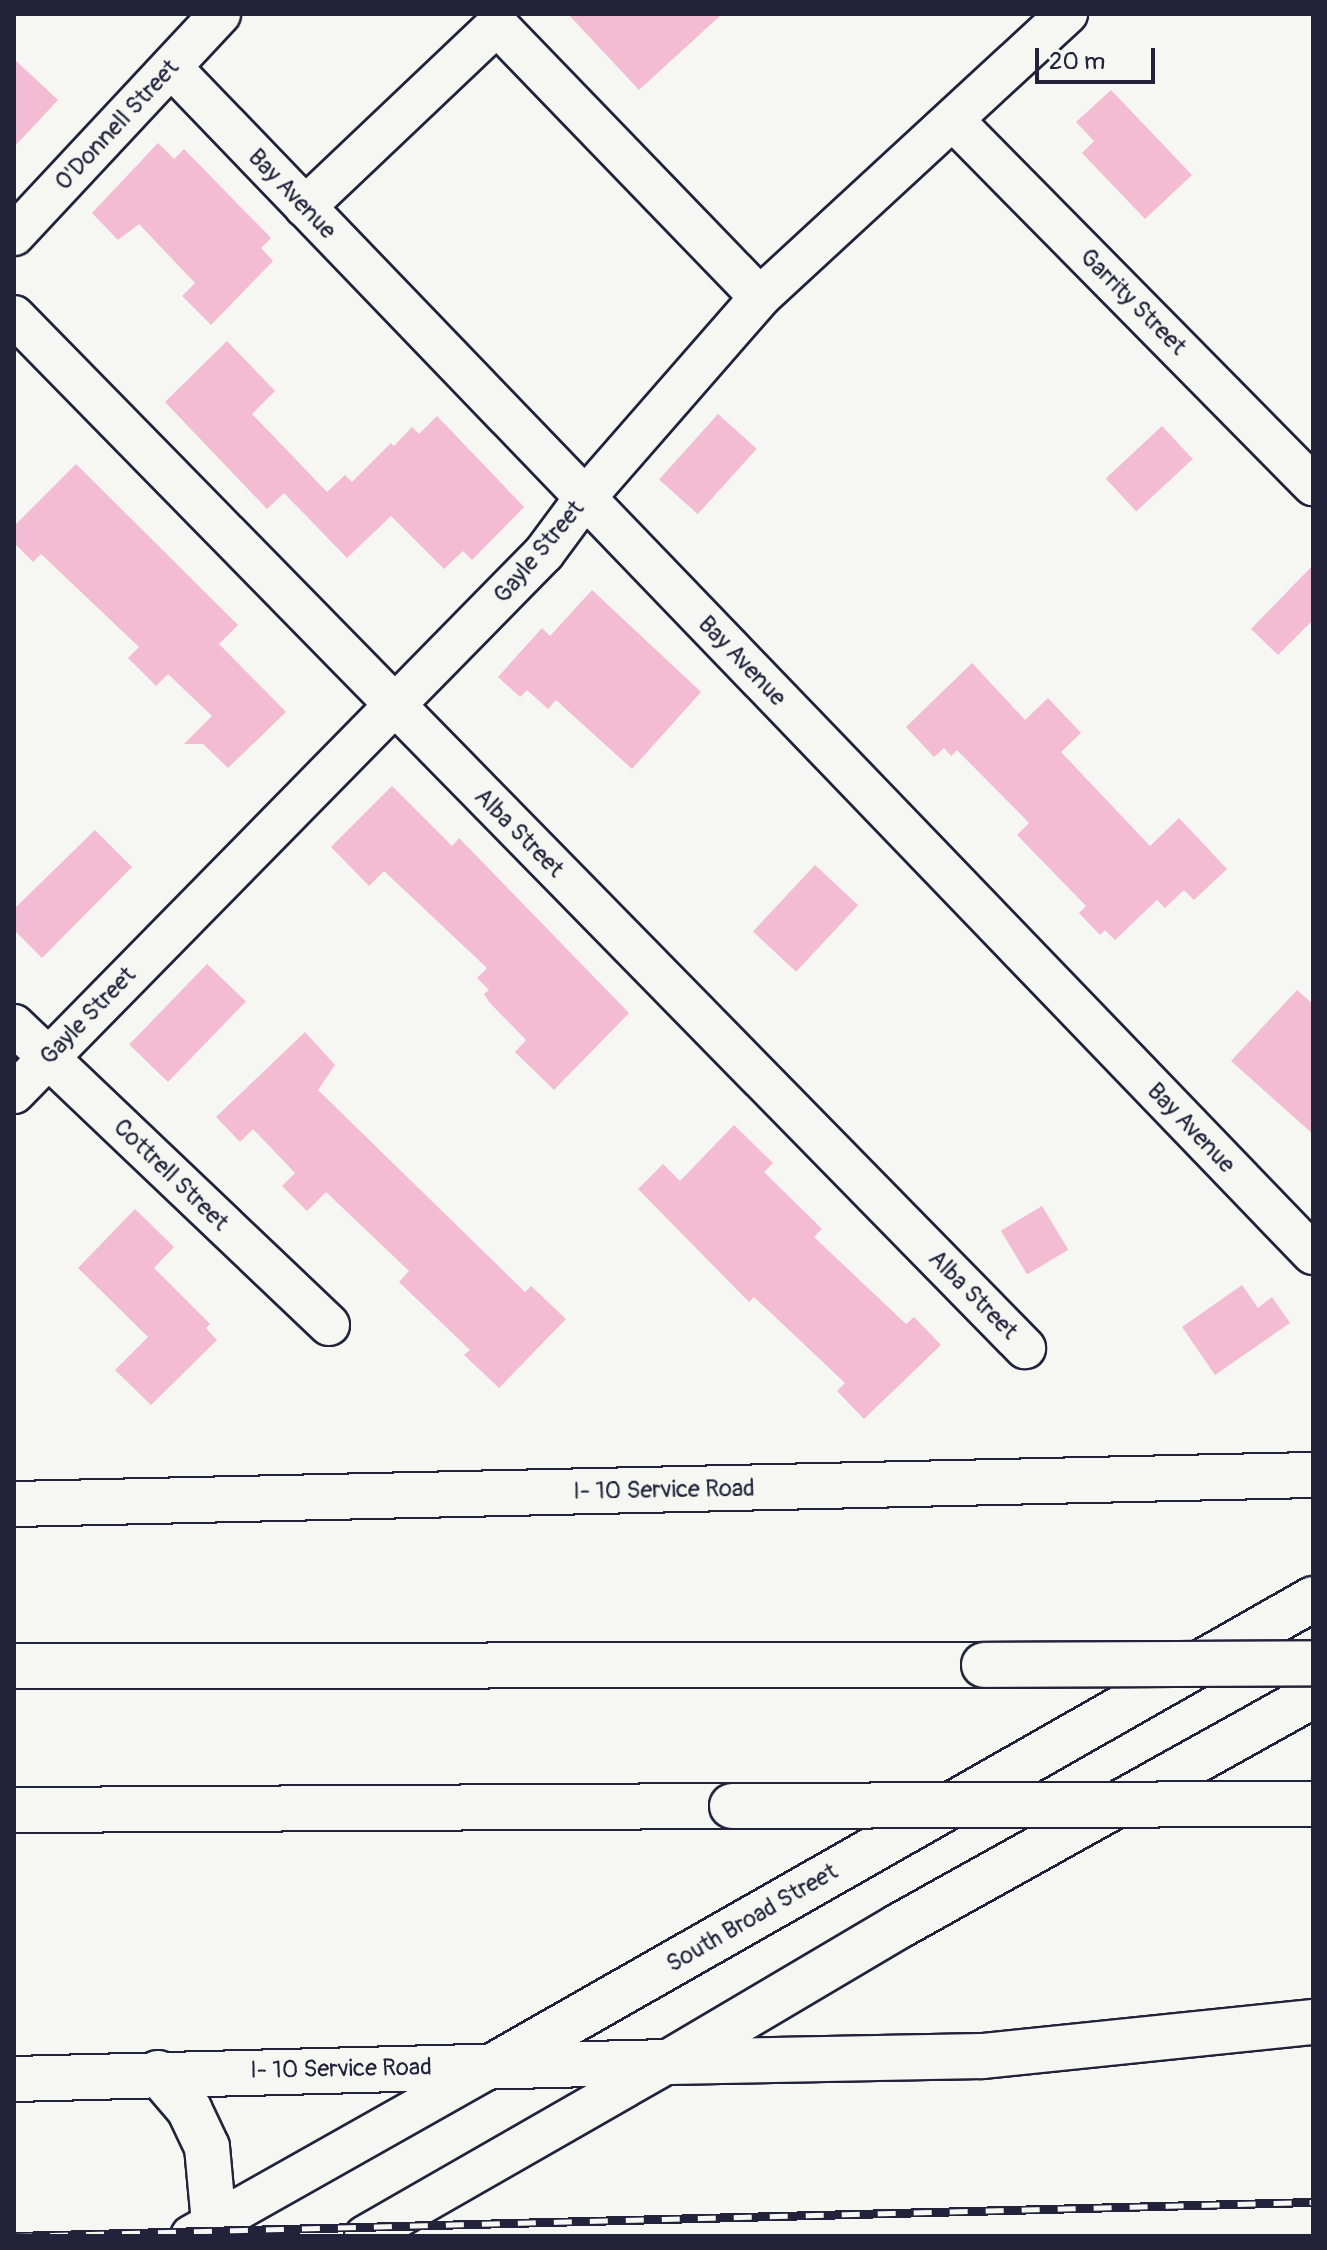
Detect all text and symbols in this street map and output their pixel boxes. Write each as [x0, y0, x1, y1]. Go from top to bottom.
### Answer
scale bar [1039, 32, 1159, 82]
text: 20 m [1049, 47, 1105, 76]
street label: O'Donnell Street [49, 54, 185, 196]
street label: Bay Avenue [242, 143, 342, 245]
street label: Garrity Street [1074, 243, 1192, 361]
street label: Gayle Street [488, 495, 590, 609]
street label: Bay Avenue [692, 610, 792, 712]
street label: Alba Street [468, 782, 570, 884]
street label: Gayle Street [34, 961, 142, 1071]
street label: Bay Avenue [1141, 1077, 1241, 1179]
street label: Cottrell Street [108, 1113, 234, 1237]
street label: Alba Street [922, 1244, 1024, 1346]
street label: I- 10 Service Road [573, 1474, 755, 1506]
street label: South Broad Street [661, 1857, 843, 1979]
street label: I- 10 Service Road [250, 2053, 432, 2085]

